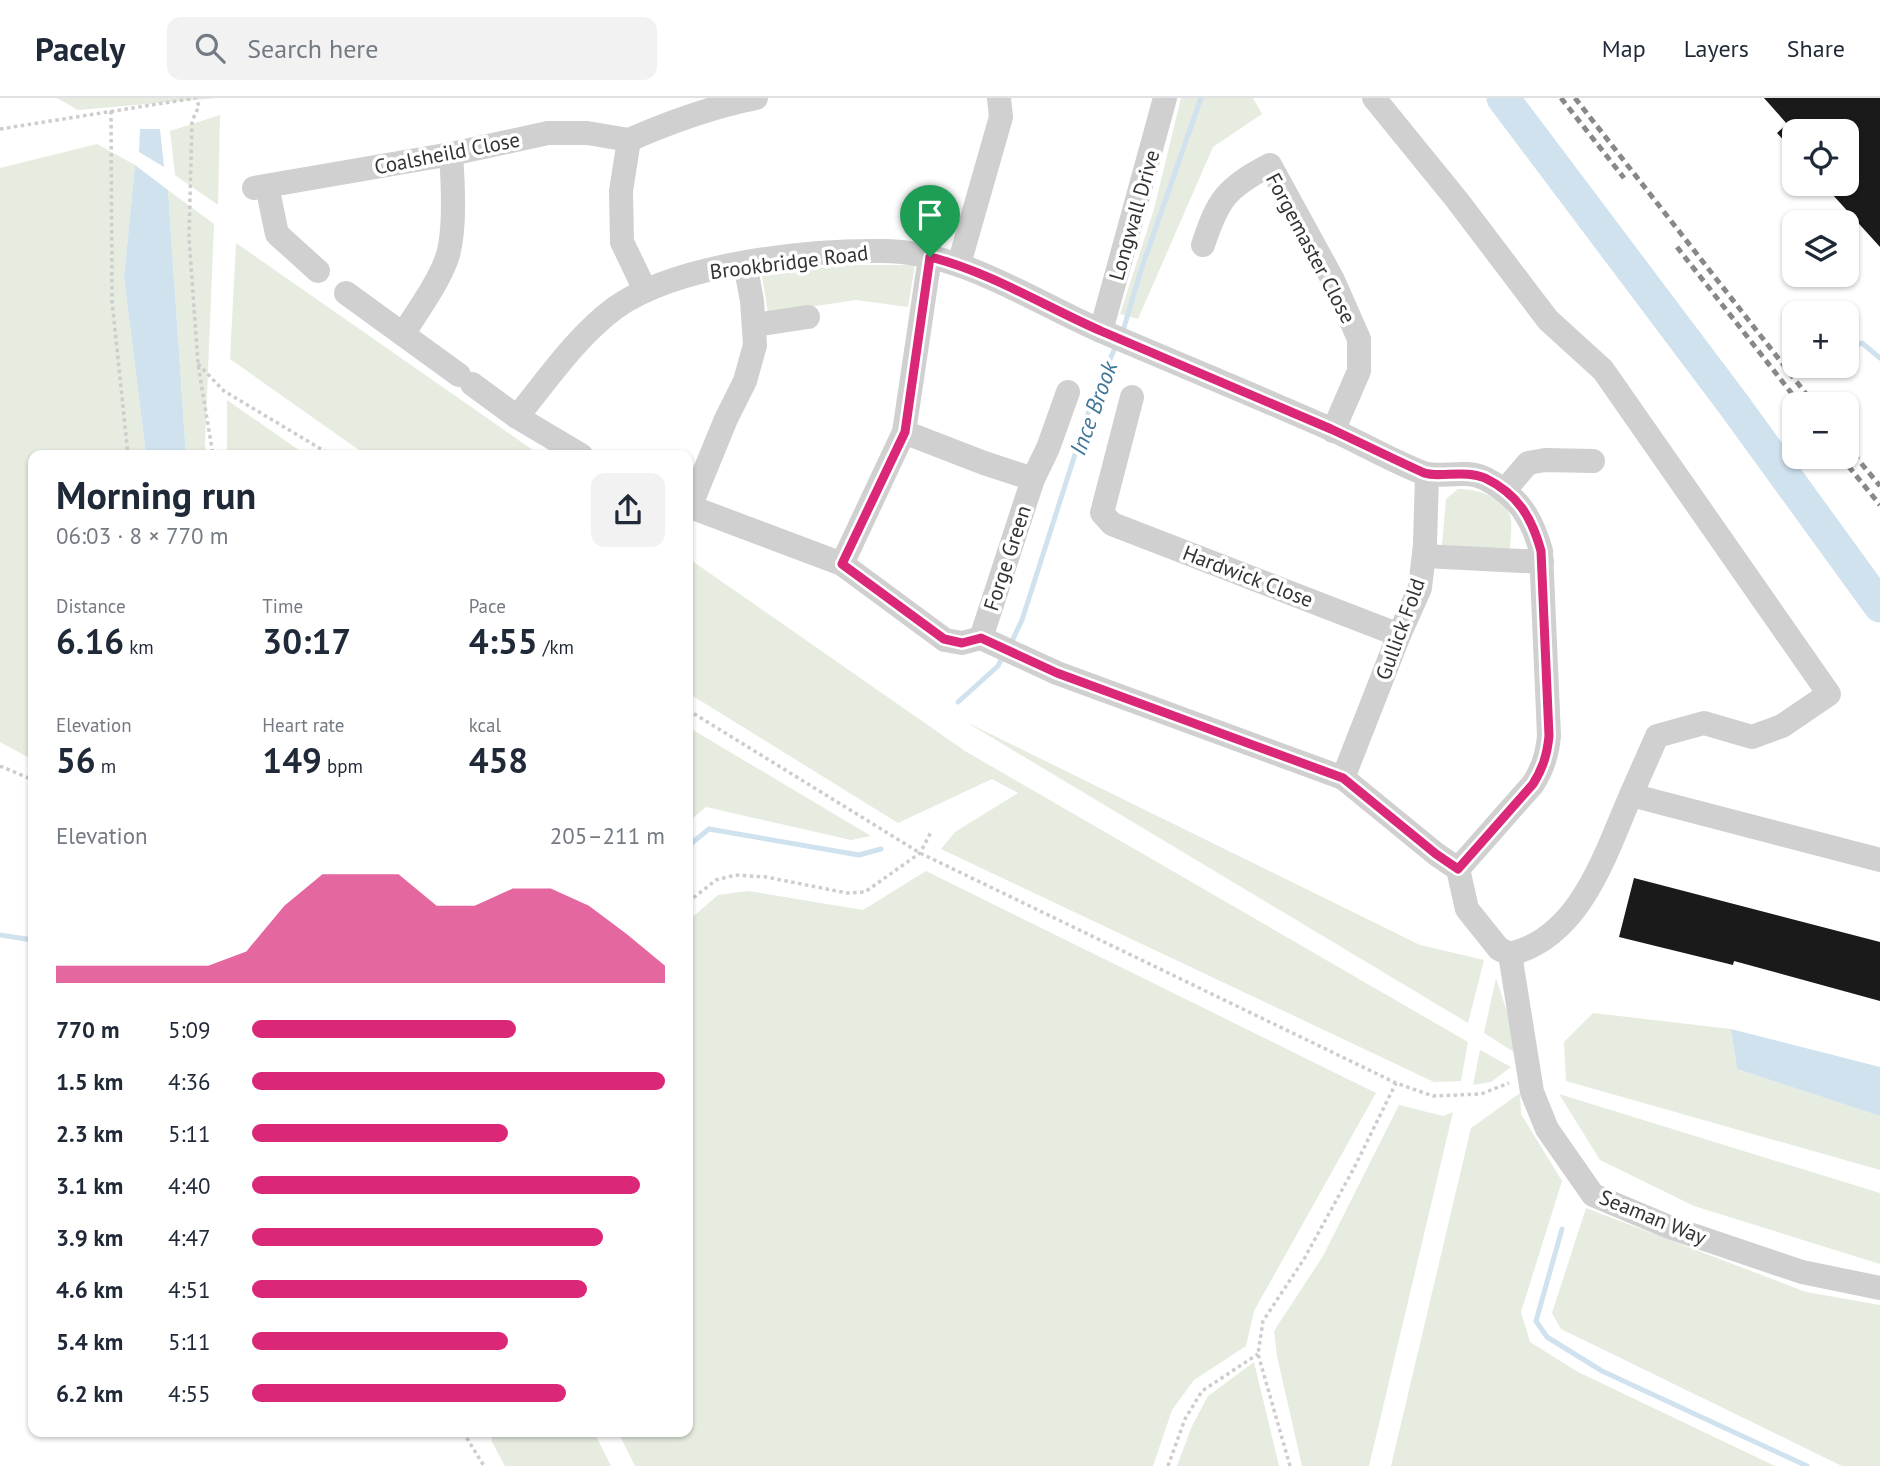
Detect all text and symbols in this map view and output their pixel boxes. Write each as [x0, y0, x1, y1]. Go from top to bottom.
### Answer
search box [167, 17, 657, 80]
text: Pacely [35, 27, 125, 70]
icon: search [191, 29, 229, 67]
text: Search here [247, 32, 378, 65]
text: Map [1602, 33, 1646, 64]
text: Layers [1684, 33, 1749, 64]
text: Share [1787, 33, 1845, 64]
map controls [1782, 119, 1859, 469]
button: locate [1782, 119, 1859, 196]
street label: Coalsheild Close [372, 126, 522, 180]
street label: Longwall Drive [1102, 147, 1166, 283]
street label: Forgemaster Close [1260, 168, 1362, 328]
pin [900, 185, 960, 257]
icon: arrive [911, 196, 949, 234]
button: layers [1782, 210, 1859, 287]
street label: Brookbridge Road [708, 239, 870, 285]
button: + [1782, 301, 1859, 378]
water label: Ince Brook [1063, 356, 1124, 459]
button: − [1782, 392, 1859, 469]
text: Morning run [56, 470, 256, 519]
button: share [591, 473, 665, 547]
street label: Forge Green [977, 502, 1037, 614]
text: 06:03 · 8 × 770 m [56, 521, 228, 550]
street label: Hardwick Close [1179, 539, 1317, 613]
street label: Gullick Fold [1369, 575, 1431, 683]
text: Distance [56, 594, 126, 618]
text: Time [262, 594, 303, 618]
text: Pace [469, 594, 506, 618]
text: 6.16 [56, 618, 124, 664]
text: 30:17 [262, 618, 351, 664]
text: 4:55 [469, 618, 538, 664]
text: km [124, 635, 154, 659]
text: /km [538, 635, 574, 659]
text: Elevation [56, 713, 132, 737]
text: Heart rate [262, 713, 344, 737]
text: kcal [469, 713, 501, 737]
text: 56 [56, 737, 96, 783]
text: 149 [262, 737, 322, 783]
text: 458 [469, 737, 528, 783]
text: m [96, 754, 116, 778]
text: bpm [322, 754, 363, 778]
text: Elevation [56, 821, 148, 850]
text: 205–211 m [550, 821, 665, 850]
text: 770 m [56, 1015, 119, 1044]
text: 5:09 [168, 1015, 211, 1044]
text: 1.5 km [56, 1067, 123, 1096]
text: 4:36 [168, 1067, 211, 1096]
text: 2.3 km [56, 1119, 123, 1148]
text: 5:11 [168, 1119, 211, 1148]
text: 3.1 km [56, 1171, 123, 1200]
text: 4:40 [168, 1171, 211, 1200]
street label: Seaman Way [1595, 1183, 1711, 1251]
text: 3.9 km [56, 1223, 123, 1252]
text: 4:47 [168, 1223, 211, 1252]
text: 4.6 km [56, 1275, 123, 1304]
text: 4:51 [168, 1275, 211, 1304]
text: 5.4 km [56, 1327, 123, 1356]
text: 5:11 [168, 1327, 211, 1356]
text: 6.2 km [56, 1379, 123, 1408]
text: 4:55 [168, 1379, 211, 1408]

